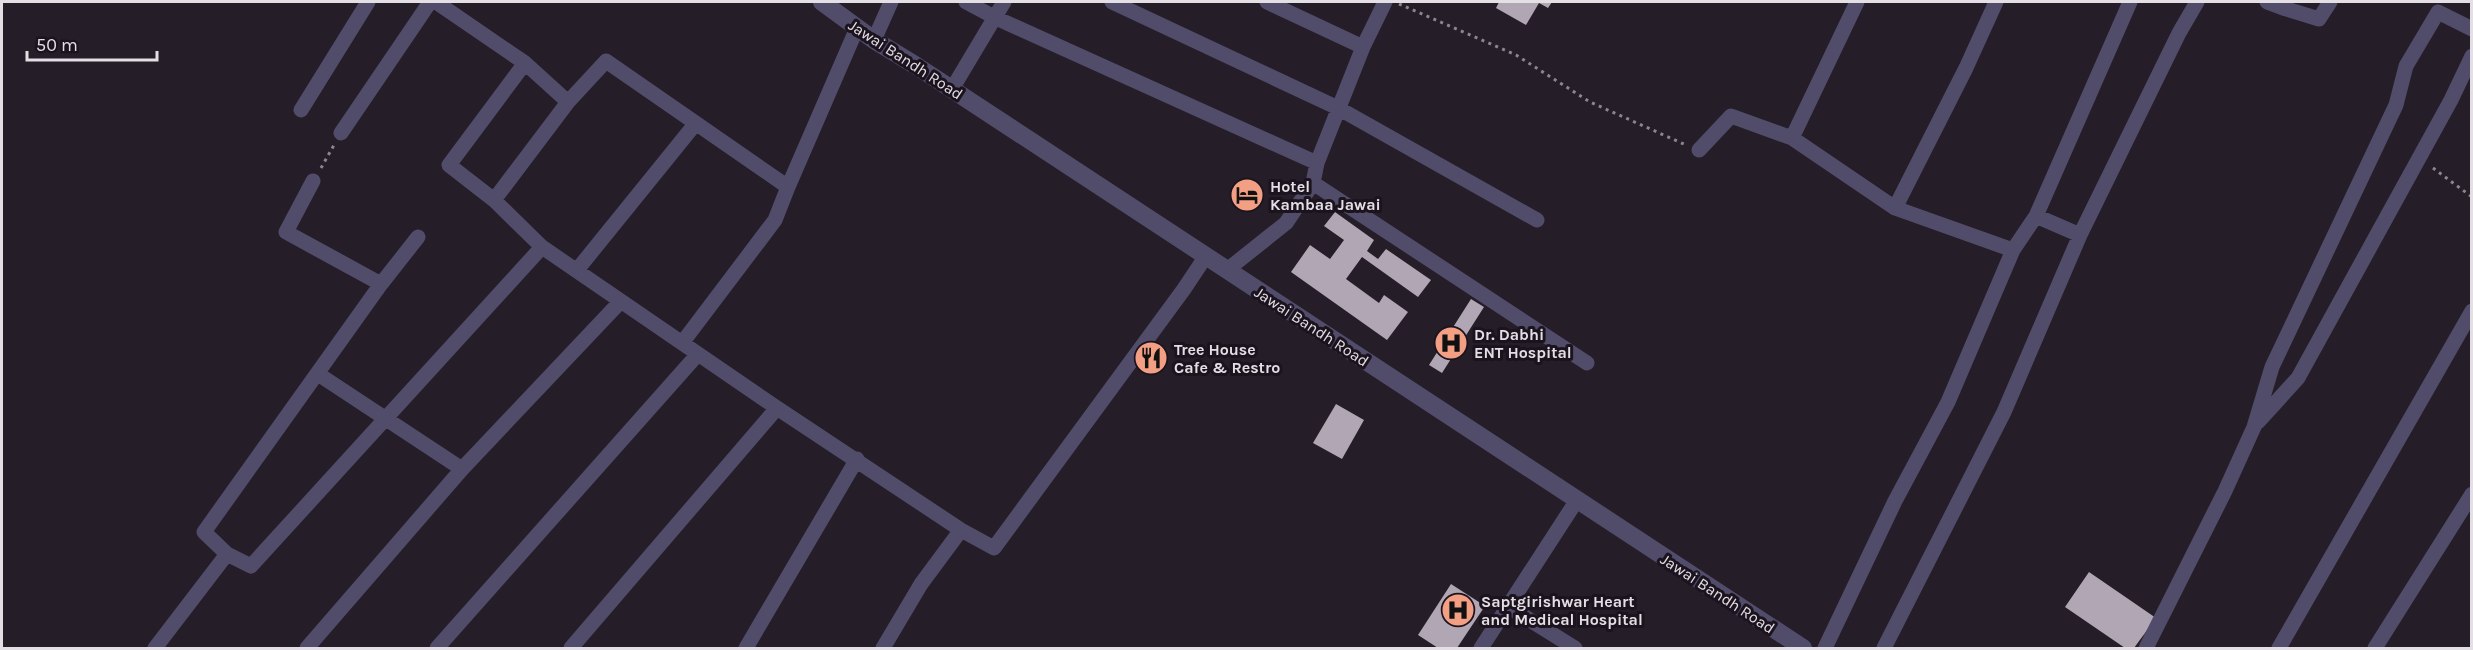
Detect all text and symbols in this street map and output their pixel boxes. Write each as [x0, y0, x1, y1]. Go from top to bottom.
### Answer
street label: Jawai Bandh Road [845, 15, 966, 103]
scale bar [27, 24, 158, 62]
text: 50 m [36, 34, 78, 56]
hotel icon: Hotel Kambaa Jawai [1229, 177, 1265, 213]
place label: Hotel Kambaa Jawai [1270, 177, 1381, 214]
street label: Jawai Bandh Road [1251, 282, 1372, 370]
hospital icon: Dr. Dabhi ENT Hospital [1433, 325, 1469, 361]
place label: Dr. Dabhi ENT Hospital [1474, 325, 1572, 362]
restaurant icon: Tree House Cafe & Restro [1133, 340, 1169, 376]
place label: Tree House Cafe & Restro [1174, 340, 1280, 377]
street label: Jawai Bandh Road [1657, 549, 1778, 637]
hospital icon: Saptgirishwar Heart and Medical Hospital [1440, 592, 1476, 628]
place label: Saptgirishwar Heart and Medical Hospital [1481, 592, 1643, 629]

